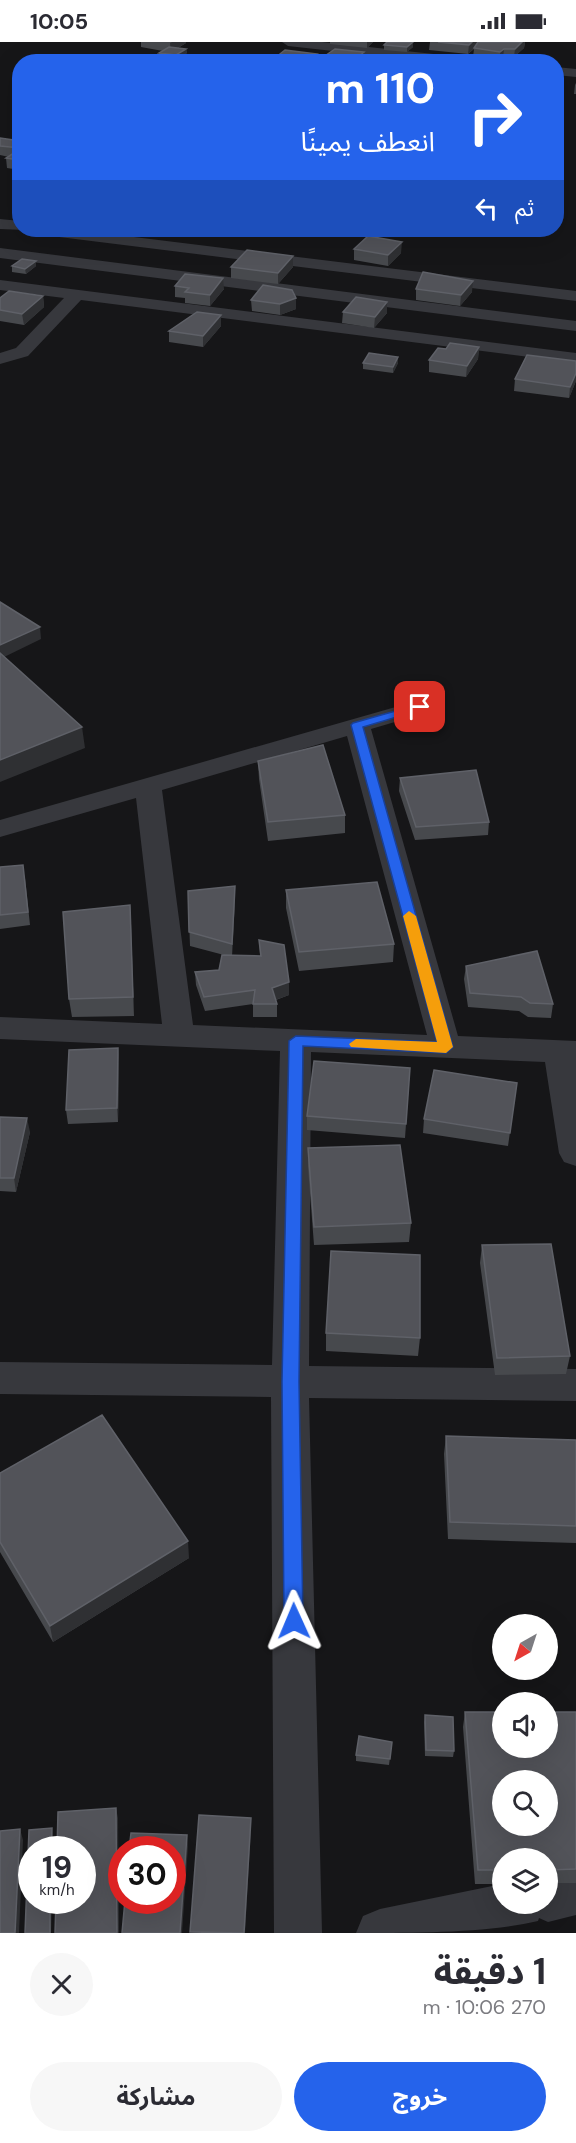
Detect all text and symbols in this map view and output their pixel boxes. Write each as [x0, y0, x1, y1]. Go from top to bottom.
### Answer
text: 10:05 [30, 7, 88, 36]
text: 110 m [325, 61, 435, 116]
icon: right [456, 78, 534, 156]
text: انعطف يمينًا [300, 124, 435, 159]
icon: left [470, 192, 503, 225]
text: ثم [515, 194, 534, 223]
pin [394, 681, 445, 732]
icon: arrive [403, 690, 436, 723]
position arrow [262, 1589, 326, 1653]
north arrow [492, 1614, 558, 1680]
map controls [492, 1614, 558, 1914]
button: sound [492, 1692, 558, 1758]
button: search [492, 1770, 558, 1836]
speed limit sign: 30 [108, 1836, 186, 1914]
text: 19 [42, 1848, 72, 1887]
button: layers [492, 1848, 558, 1914]
text: km/h [39, 1880, 75, 1900]
text: 1 دقيقة [434, 1948, 546, 1995]
button: close [30, 1953, 93, 2016]
text: 270 m · 10:06 [423, 1994, 546, 2020]
button: مشاركة [30, 2062, 282, 2131]
button: خروج [294, 2062, 546, 2131]

